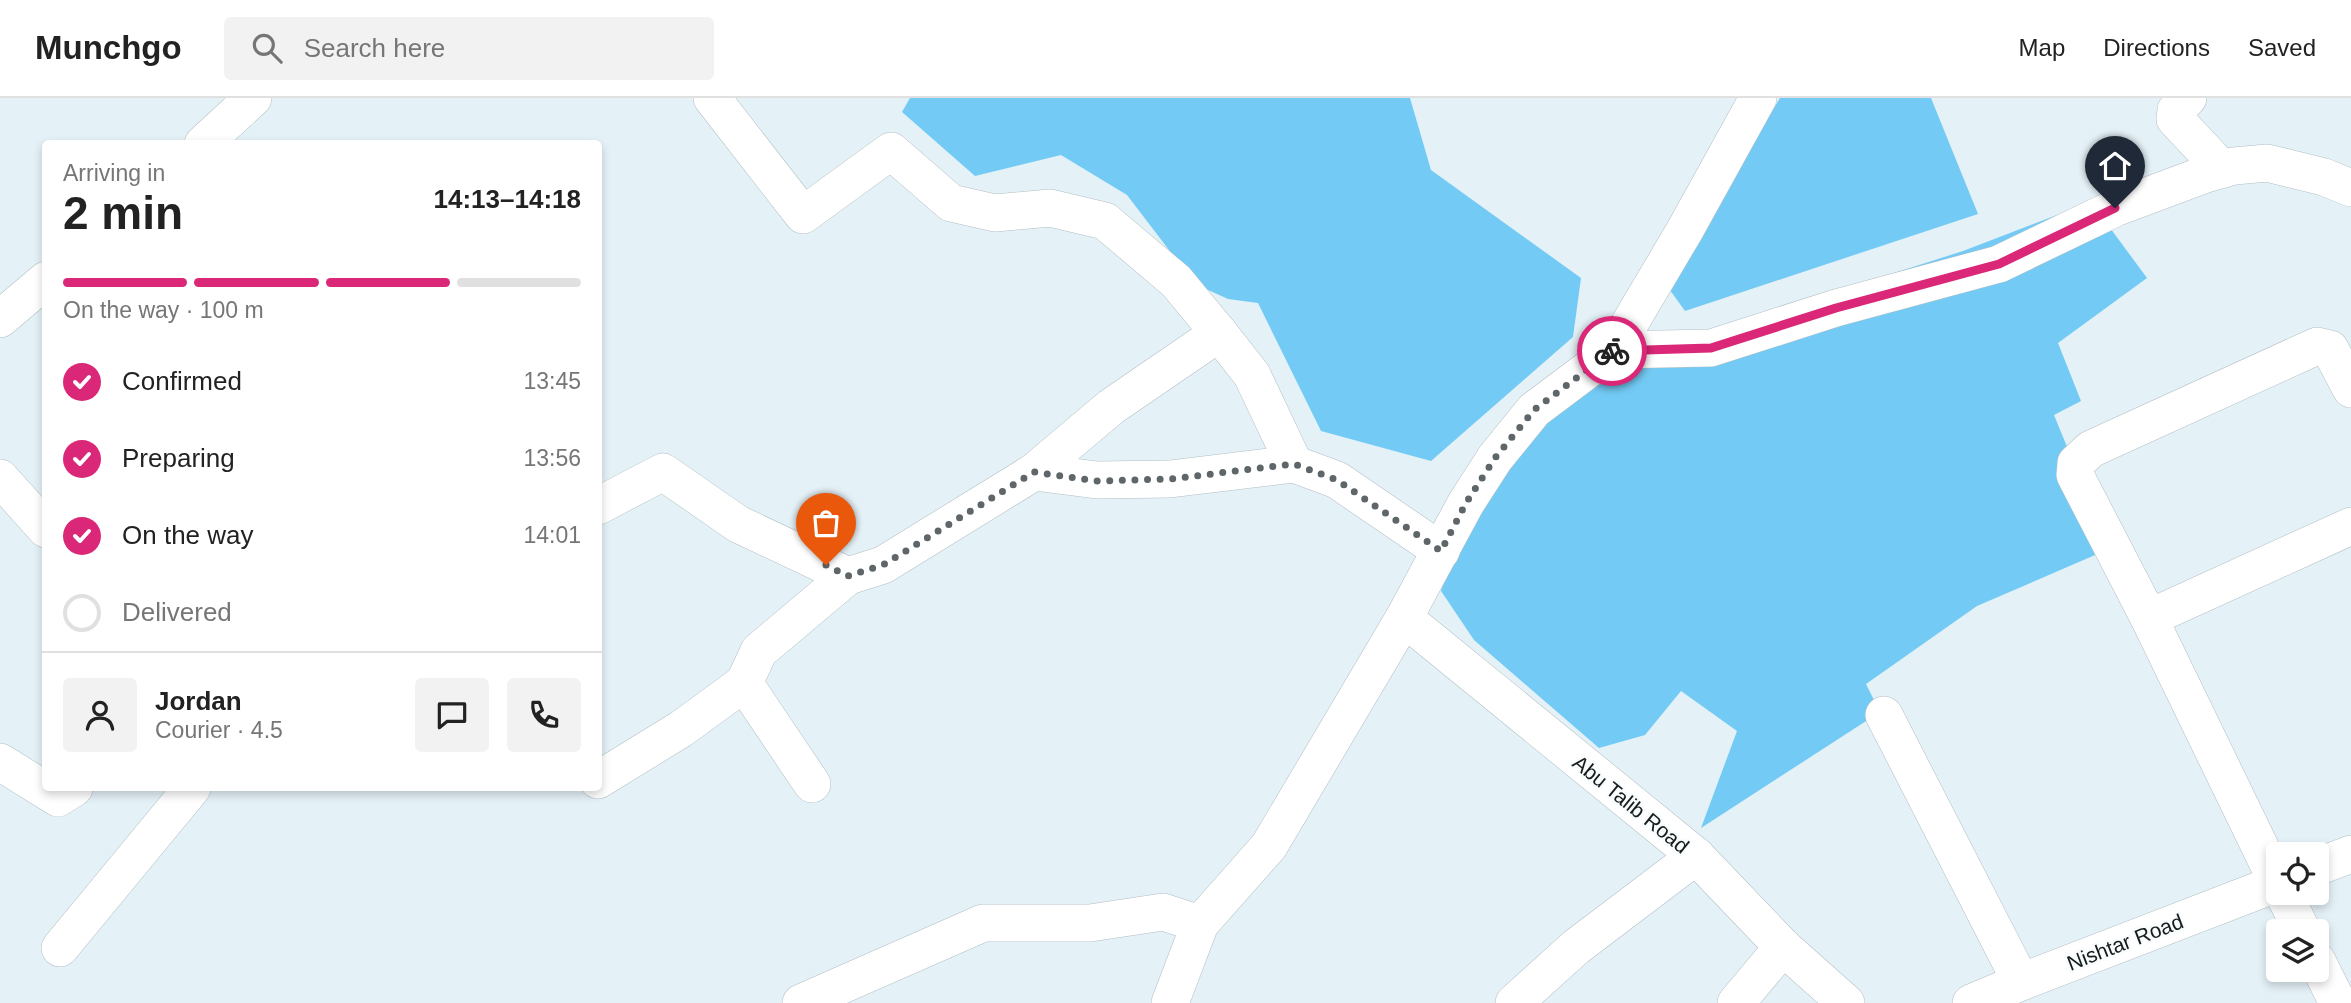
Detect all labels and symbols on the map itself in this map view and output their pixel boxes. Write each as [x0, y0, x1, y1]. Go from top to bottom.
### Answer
pin [2085, 136, 2145, 208]
courier [1577, 316, 1647, 386]
pin [796, 493, 856, 565]
street label: Abu Talib Road [1569, 750, 1693, 858]
street label: Nishtar Road [2064, 909, 2186, 975]

